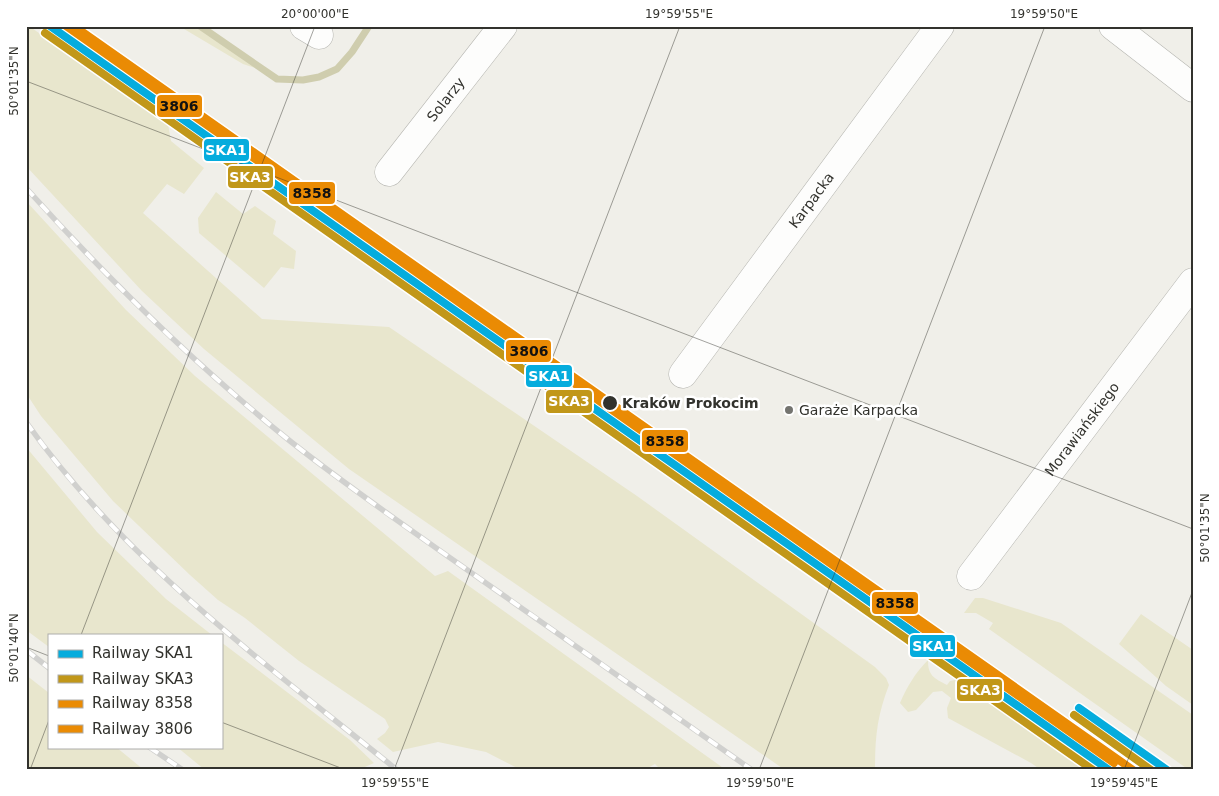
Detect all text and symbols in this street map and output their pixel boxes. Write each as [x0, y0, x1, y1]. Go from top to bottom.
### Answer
text: 20°00'00"E [281, 7, 349, 21]
text: 19°59'55"E [645, 7, 713, 21]
text: 19°59'50"E [1010, 7, 1078, 21]
text: 50°01'35"N [7, 46, 21, 116]
street label: Solarzy [424, 74, 468, 125]
line badge: 3806 [156, 94, 203, 118]
text: 3806 [160, 98, 198, 114]
line badge: SKA1 [203, 138, 250, 162]
text: SKA1 [205, 142, 247, 158]
line badge: SKA3 [227, 165, 274, 189]
text: SKA3 [229, 169, 271, 185]
street label: Karpacka [786, 169, 837, 231]
line badge: 8358 [288, 181, 336, 205]
text: 8358 [293, 185, 331, 201]
line badge: 3806 [505, 339, 552, 363]
text: 3806 [510, 343, 548, 359]
line badge: SKA1 [525, 364, 573, 388]
text: SKA1 [528, 368, 570, 384]
street label: Morawiańskiego [1041, 379, 1122, 479]
line badge: SKA3 [545, 389, 593, 414]
text: SKA3 [548, 393, 590, 409]
marker: Kraków Prokocim [601, 394, 619, 412]
place label: Kraków Prokocim [622, 395, 759, 411]
place label: Garaże Karpacka [799, 402, 918, 418]
marker: Garaże Karpacka [783, 404, 795, 416]
line badge: 8358 [641, 429, 689, 453]
text: 8358 [646, 433, 684, 449]
text: 50°01'35"N [1198, 493, 1212, 563]
line badge: 8358 [871, 591, 919, 615]
text: 8358 [876, 595, 914, 611]
text: 50°01'40"N [7, 613, 21, 683]
legend [48, 634, 222, 748]
line badge: SKA1 [909, 634, 956, 658]
text: SKA1 [912, 638, 954, 654]
text: Railway SKA1 [92, 644, 194, 662]
text: Railway SKA3 [92, 670, 194, 688]
line badge: SKA3 [956, 678, 1003, 702]
text: SKA3 [959, 682, 1001, 698]
text: Railway 8358 [92, 694, 193, 712]
text: Railway 3806 [92, 720, 193, 738]
text: 19°59'55"E [361, 776, 429, 790]
text: 19°59'50"E [726, 776, 794, 790]
text: 19°59'45"E [1090, 776, 1158, 790]

